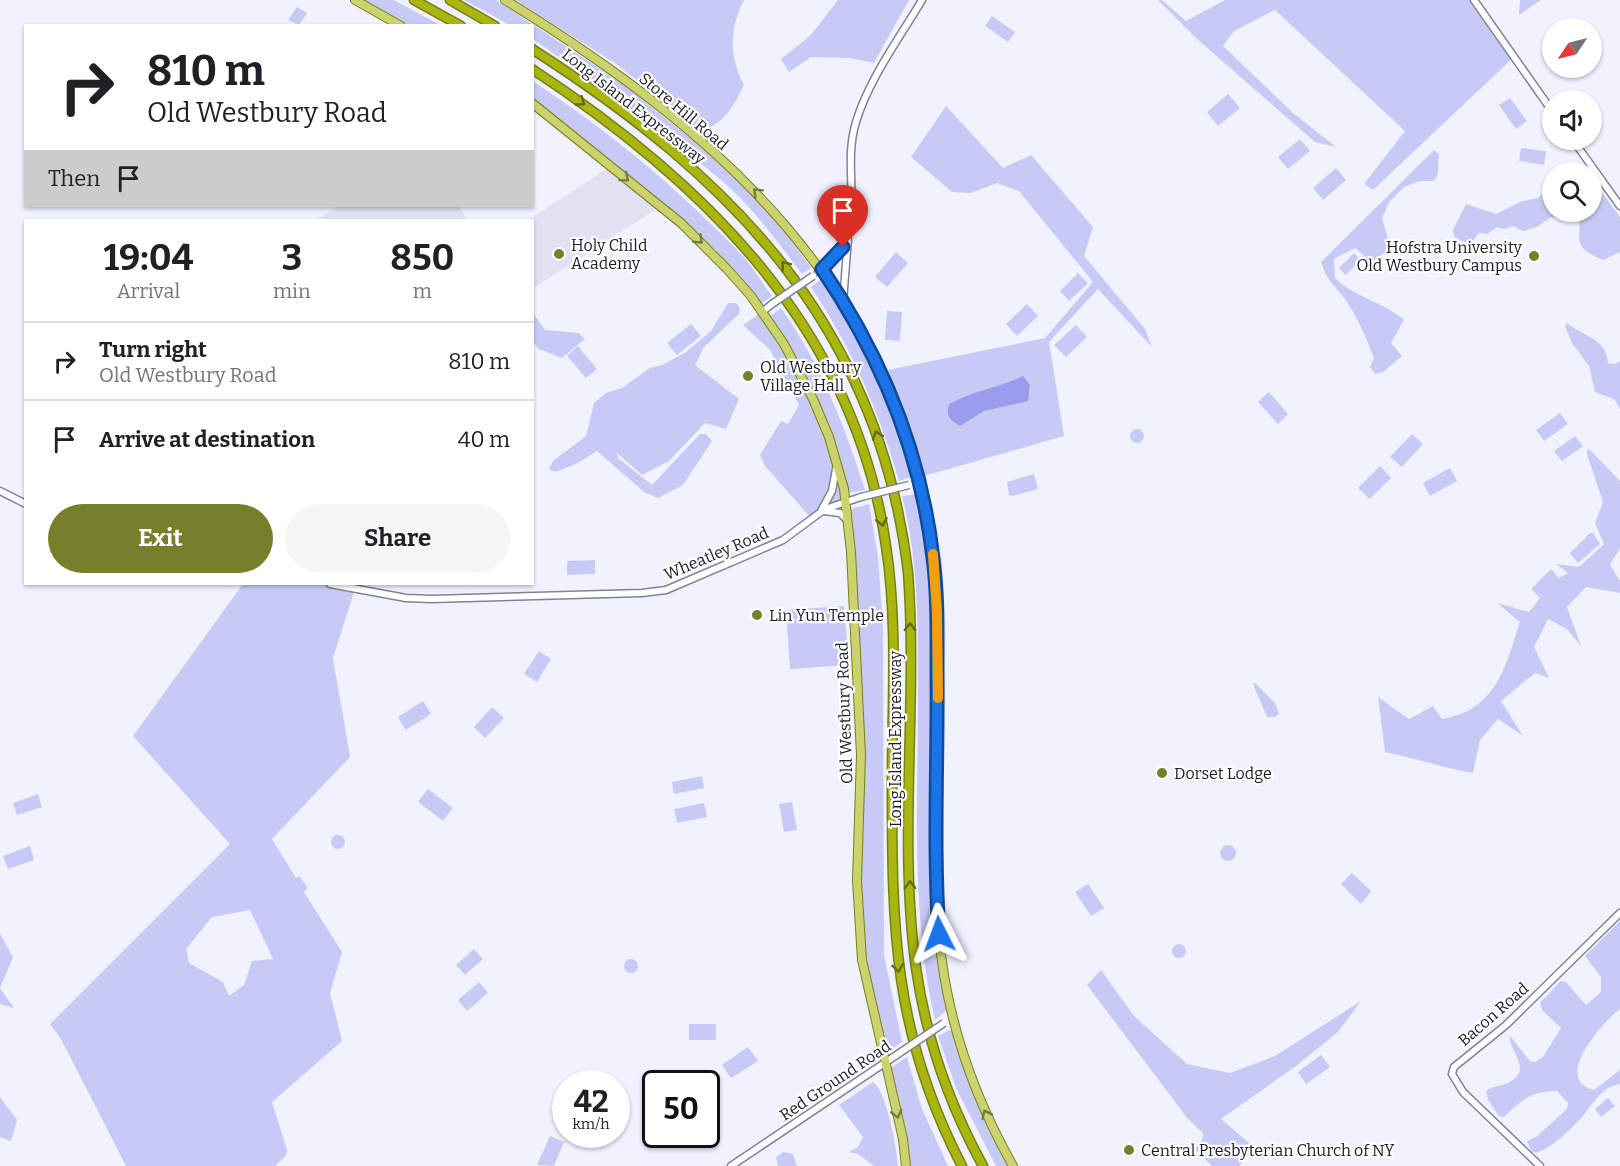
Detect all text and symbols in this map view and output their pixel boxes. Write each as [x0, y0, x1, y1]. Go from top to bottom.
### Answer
north arrow [1542, 18, 1602, 78]
map controls [1542, 18, 1602, 222]
street label: Long Island Expressway [558, 45, 709, 169]
text: 810 m [147, 46, 265, 96]
icon: right [48, 48, 126, 126]
street label: Store Hill Road [635, 69, 732, 154]
button: sound [1542, 90, 1602, 150]
one-way arrow [574, 95, 585, 106]
text: Old Westbury Road [147, 97, 387, 129]
icon: arrive [112, 162, 145, 195]
button: search [1542, 162, 1602, 222]
text: Then [48, 165, 100, 192]
one-way arrow [618, 171, 629, 182]
pin [817, 185, 868, 247]
one-way arrow [753, 189, 764, 199]
icon: arrive [826, 194, 859, 227]
one-way arrow [692, 233, 703, 244]
text: 19:04 [104, 236, 194, 280]
text: 3 [281, 236, 302, 280]
text: 850 [390, 236, 454, 280]
place label: Holy Child Academy [571, 236, 648, 273]
place label: Hofstra University Old Westbury Campus [1356, 238, 1523, 275]
marker: Holy Child Academy [552, 247, 566, 261]
marker: Hofstra University Old Westbury Campus [1527, 249, 1541, 263]
one-way arrow [781, 261, 792, 272]
text: Arrival [117, 279, 180, 303]
text: min [273, 279, 311, 303]
text: m [413, 279, 432, 303]
text: Turn right [99, 336, 207, 363]
icon: right [48, 345, 81, 378]
text: 810 m [448, 348, 510, 375]
place label: Old Westbury Village Hall [760, 358, 862, 395]
text: Old Westbury Road [99, 363, 277, 387]
marker: Old Westbury Village Hall [741, 369, 755, 383]
icon: arrive [48, 423, 81, 456]
text: Arrive at destination [99, 426, 315, 453]
text: 40 m [458, 426, 510, 453]
one-way arrow [872, 430, 885, 441]
button: Exit [48, 504, 273, 573]
button: Share [285, 504, 510, 573]
one-way arrow [875, 517, 888, 527]
street label: Wheatley Road [661, 523, 772, 584]
place label: Lin Yun Temple [769, 606, 884, 625]
marker: Lin Yun Temple [750, 608, 764, 622]
one-way arrow [904, 622, 916, 631]
street label: Old Westbury Road [833, 641, 856, 784]
street label: Long Island Expressway [886, 650, 905, 827]
place label: Dorset Lodge [1174, 764, 1272, 783]
marker: Dorset Lodge [1155, 766, 1169, 780]
one-way arrow [904, 880, 916, 889]
position arrow [907, 902, 971, 966]
one-way arrow [891, 964, 903, 973]
street label: Bacon Road [1454, 978, 1533, 1050]
street label: Red Ground Road [776, 1036, 895, 1125]
speed limit sign: 50 [642, 1070, 720, 1148]
text: 42 [573, 1084, 609, 1120]
one-way arrow [889, 1109, 902, 1119]
one-way arrow [982, 1109, 994, 1120]
text: km/h [572, 1115, 610, 1133]
place label: Central Presbyterian Church of NY [1141, 1141, 1395, 1160]
marker: Central Presbyterian Church of NY [1122, 1143, 1136, 1157]

